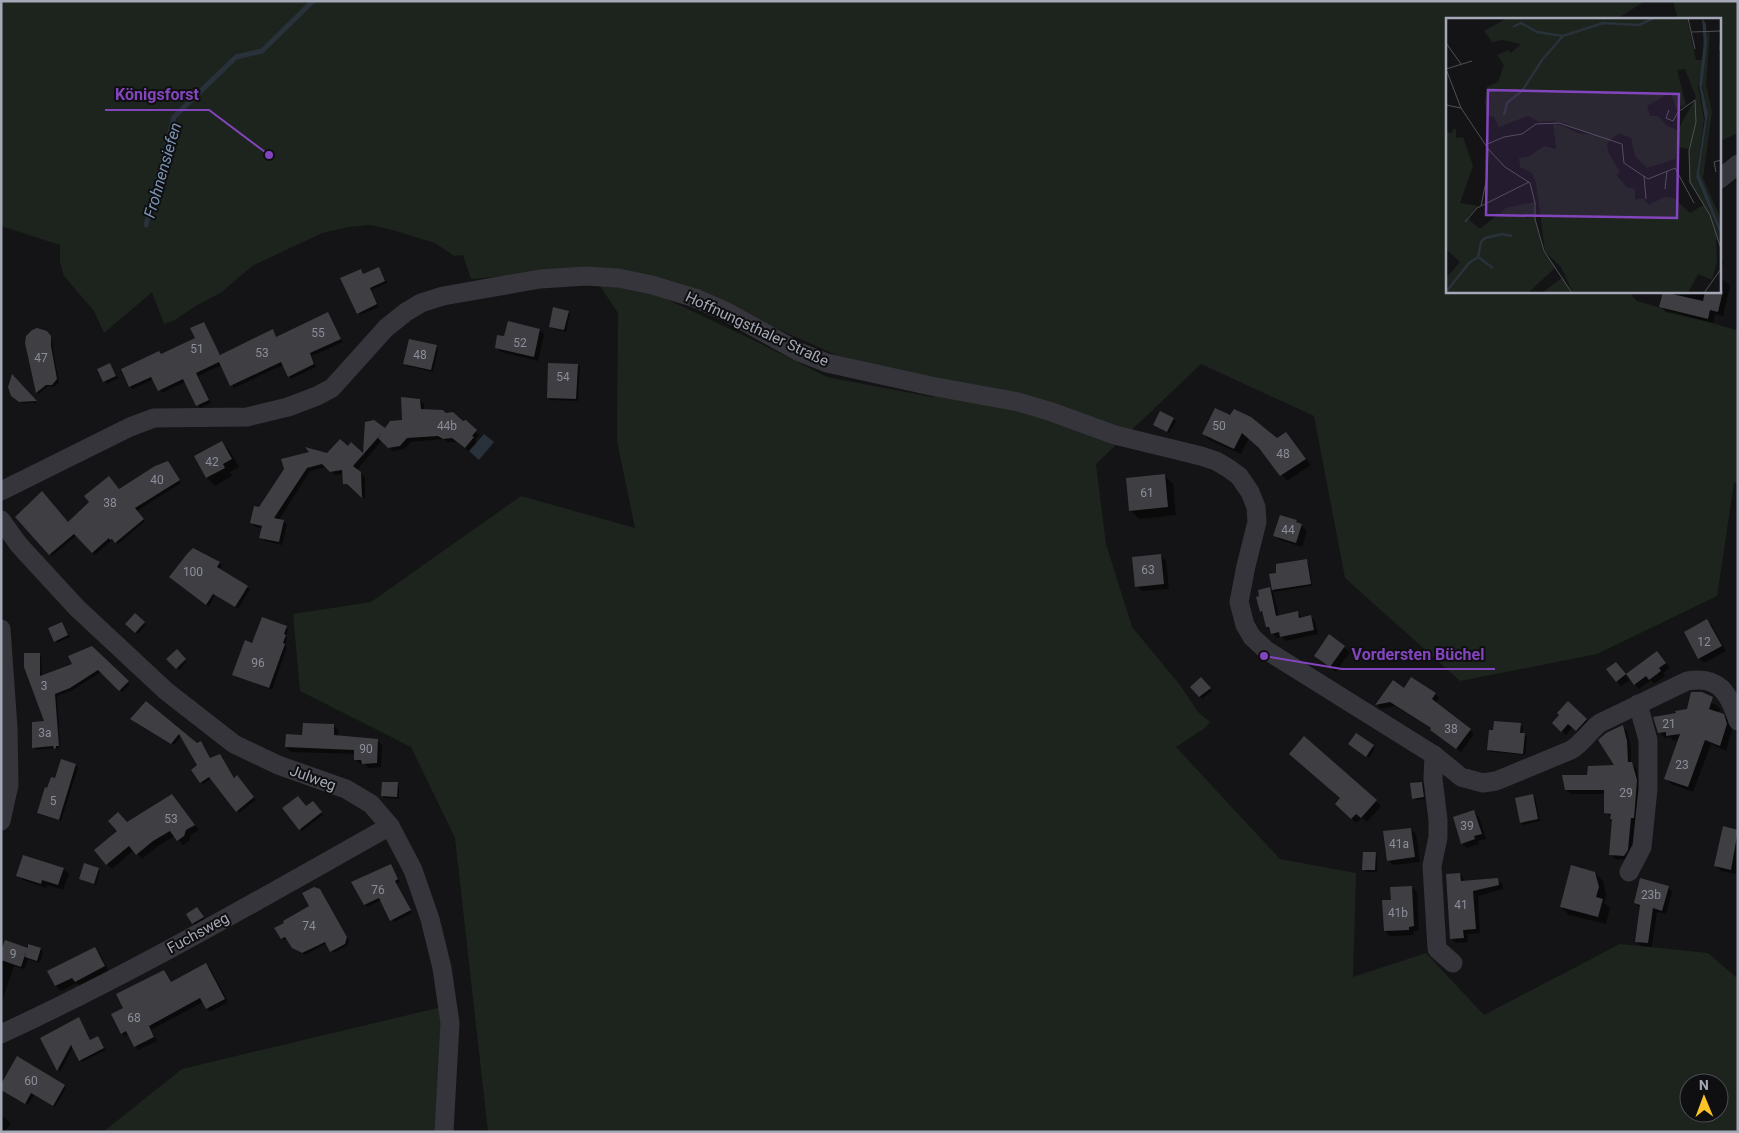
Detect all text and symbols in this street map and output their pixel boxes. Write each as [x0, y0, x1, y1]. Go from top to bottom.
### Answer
inset map [1446, 18, 1722, 292]
callout: Königsforst [105, 79, 209, 110]
text: Königsforst [115, 85, 199, 104]
water label: Frohnensiefen [140, 120, 185, 220]
street label: Hoffnungsthaler Straße [682, 288, 832, 370]
house number: 55 [311, 326, 325, 340]
house number: 52 [513, 336, 527, 350]
house number: 51 [190, 342, 204, 356]
house number: 53 [255, 346, 269, 360]
house number: 48 [413, 348, 427, 362]
house number: 47 [34, 351, 48, 365]
house number: 54 [556, 370, 570, 384]
house number: 44b [437, 419, 457, 433]
house number: 50 [1212, 419, 1226, 433]
house number: 48 [1276, 447, 1290, 461]
house number: 42 [205, 455, 219, 469]
house number: 40 [150, 473, 164, 487]
house number: 61 [1140, 486, 1154, 500]
house number: 38 [103, 496, 117, 510]
house number: 44 [1281, 523, 1295, 537]
house number: 63 [1141, 563, 1155, 577]
house number: 100 [183, 565, 203, 579]
house number: 12 [1697, 635, 1711, 649]
callout: Vordersten Büchel [1342, 638, 1495, 669]
text: Vordersten Büchel [1352, 645, 1484, 664]
house number: 96 [251, 656, 265, 670]
house number: 3 [41, 679, 47, 693]
house number: 21 [1662, 717, 1676, 731]
house number: 38 [1444, 722, 1458, 736]
house number: 3a [38, 726, 52, 740]
house number: 90 [359, 742, 373, 756]
house number: 23 [1675, 758, 1689, 772]
street label: Julweg [287, 761, 339, 795]
house number: 29 [1619, 786, 1633, 800]
house number: 5 [50, 794, 57, 808]
house number: 53 [164, 812, 178, 826]
house number: 39 [1460, 819, 1474, 833]
house number: 41a [1389, 837, 1409, 851]
house number: 76 [371, 883, 385, 897]
house number: 23b [1641, 888, 1661, 902]
house number: 41 [1454, 898, 1468, 912]
house number: 41b [1388, 906, 1408, 920]
street label: Fuchsweg [164, 909, 232, 957]
house number: 74 [302, 919, 316, 933]
house number: 9 [10, 947, 16, 961]
house number: 68 [127, 1011, 141, 1025]
north arrow [1679, 1073, 1729, 1123]
house number: 60 [24, 1074, 38, 1088]
text: N [1699, 1077, 1709, 1093]

